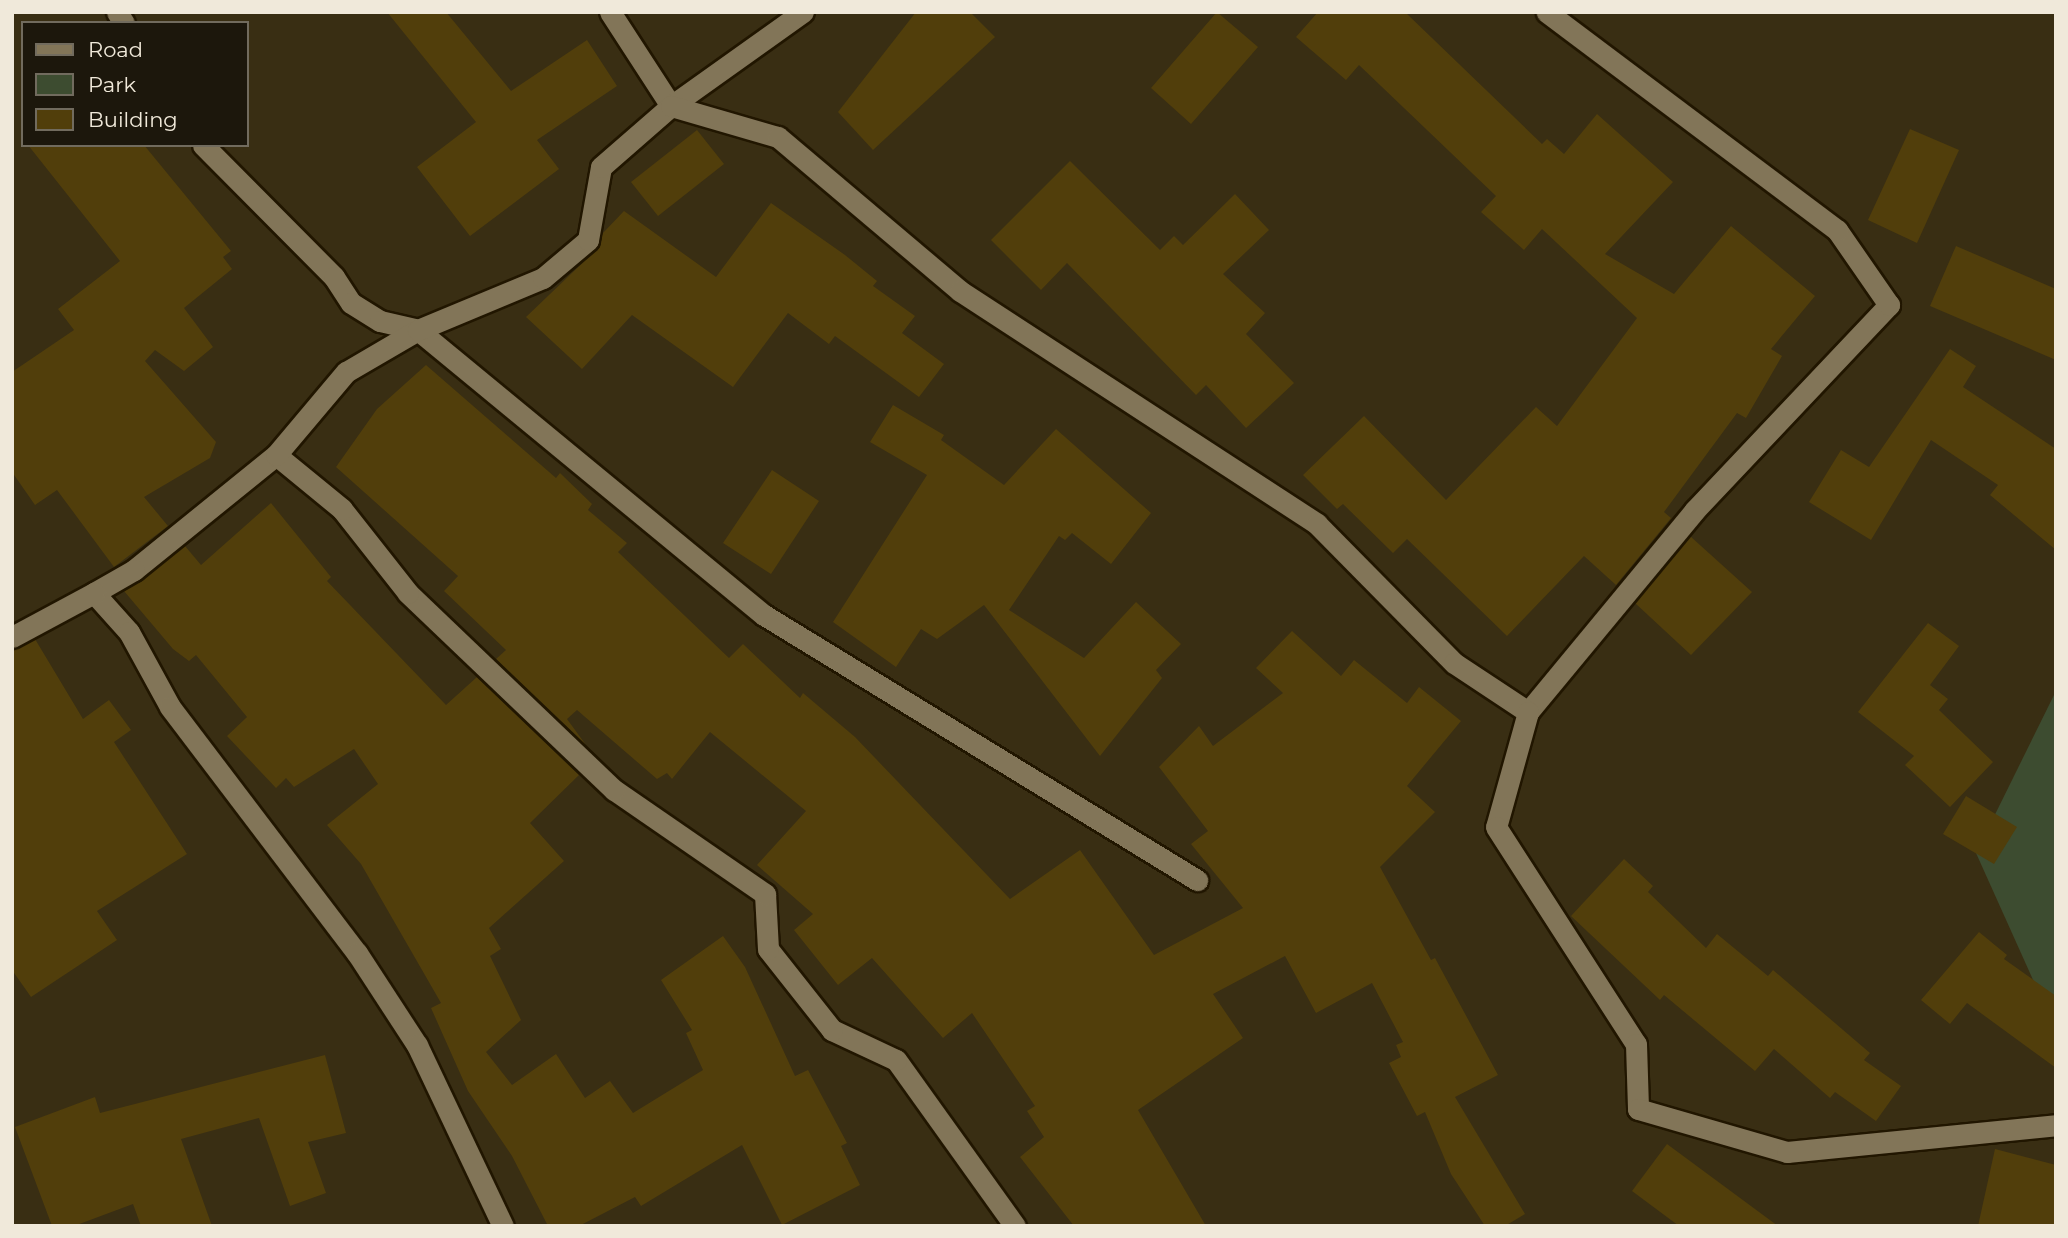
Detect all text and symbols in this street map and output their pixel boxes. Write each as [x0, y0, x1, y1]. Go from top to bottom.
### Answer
legend [21, 21, 248, 147]
text: Road [88, 37, 143, 62]
text: Park [88, 72, 136, 97]
text: Building [88, 107, 178, 132]

